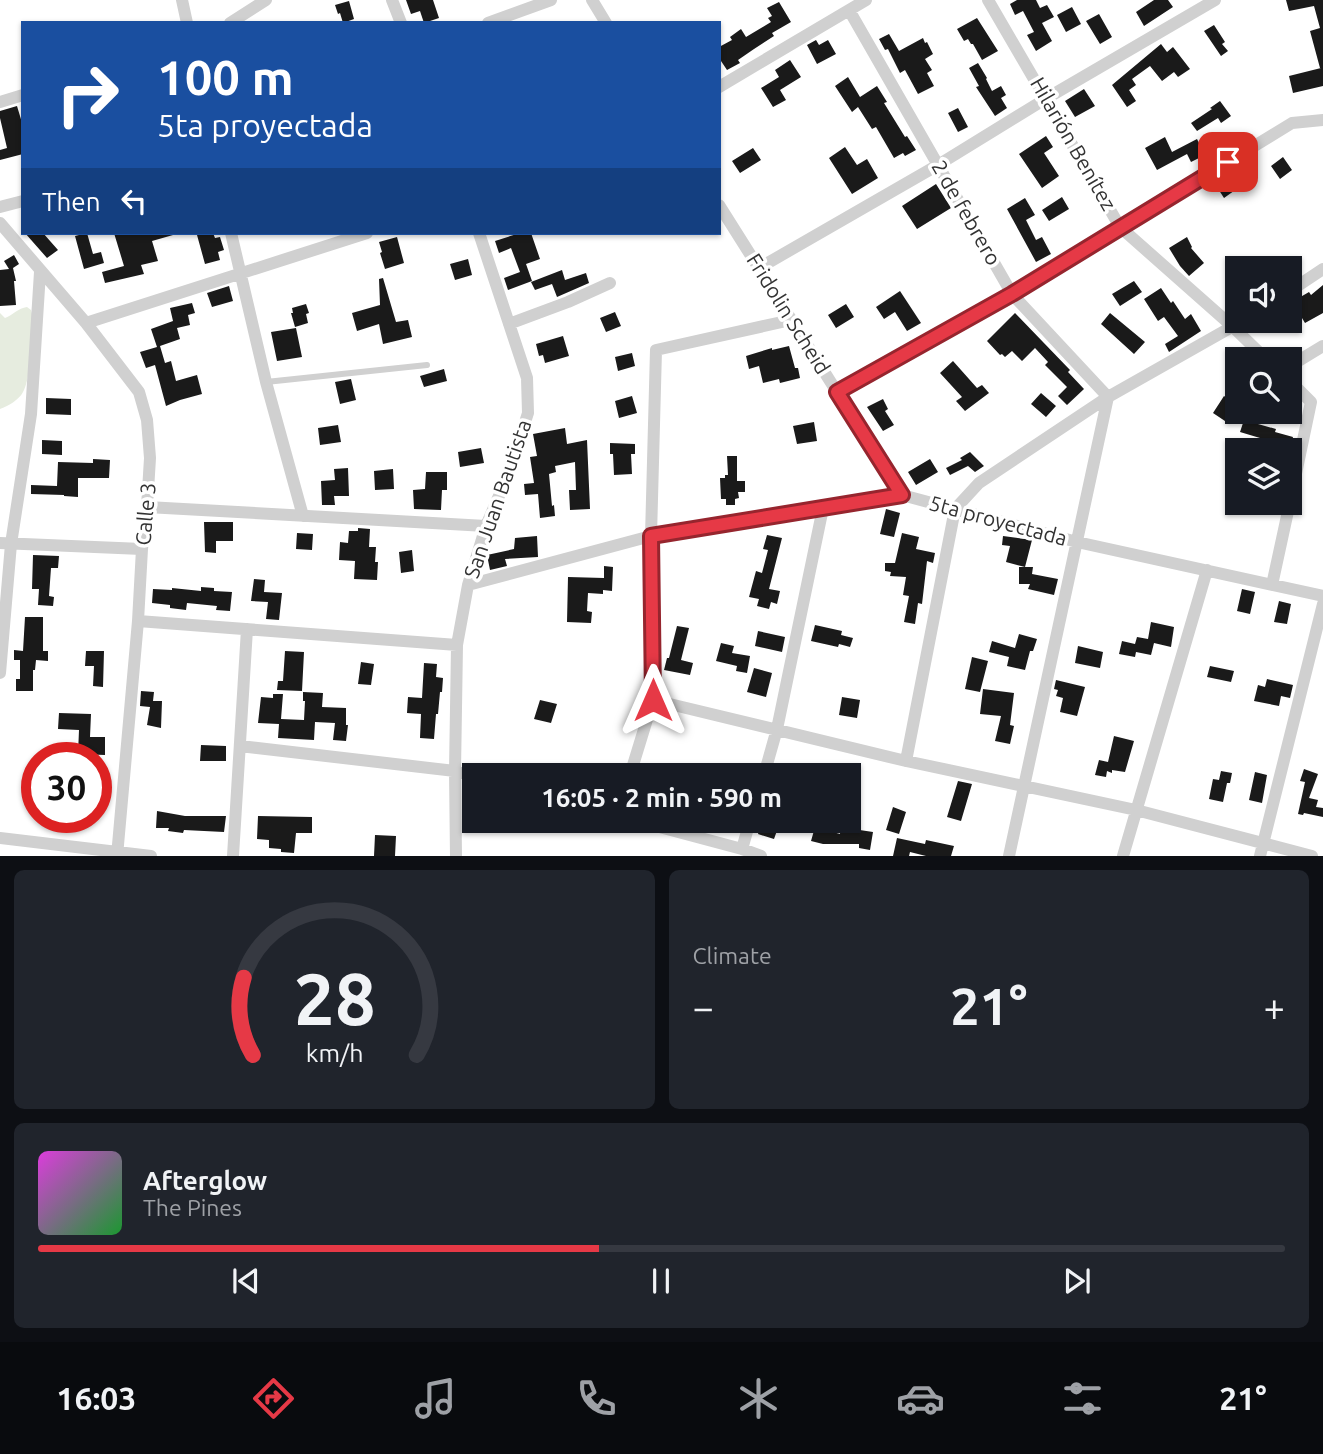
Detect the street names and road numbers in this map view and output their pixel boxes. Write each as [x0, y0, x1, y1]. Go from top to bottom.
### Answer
street label: Hilarión Benítez [1026, 73, 1122, 214]
street label: 2 de febrero [927, 156, 1006, 269]
street label: Fridolin Scheid [742, 249, 835, 378]
street label: San Juan Bautista [459, 416, 535, 581]
street label: Calle 3 [130, 482, 160, 546]
street label: 5ta proyectada [927, 490, 1070, 550]

